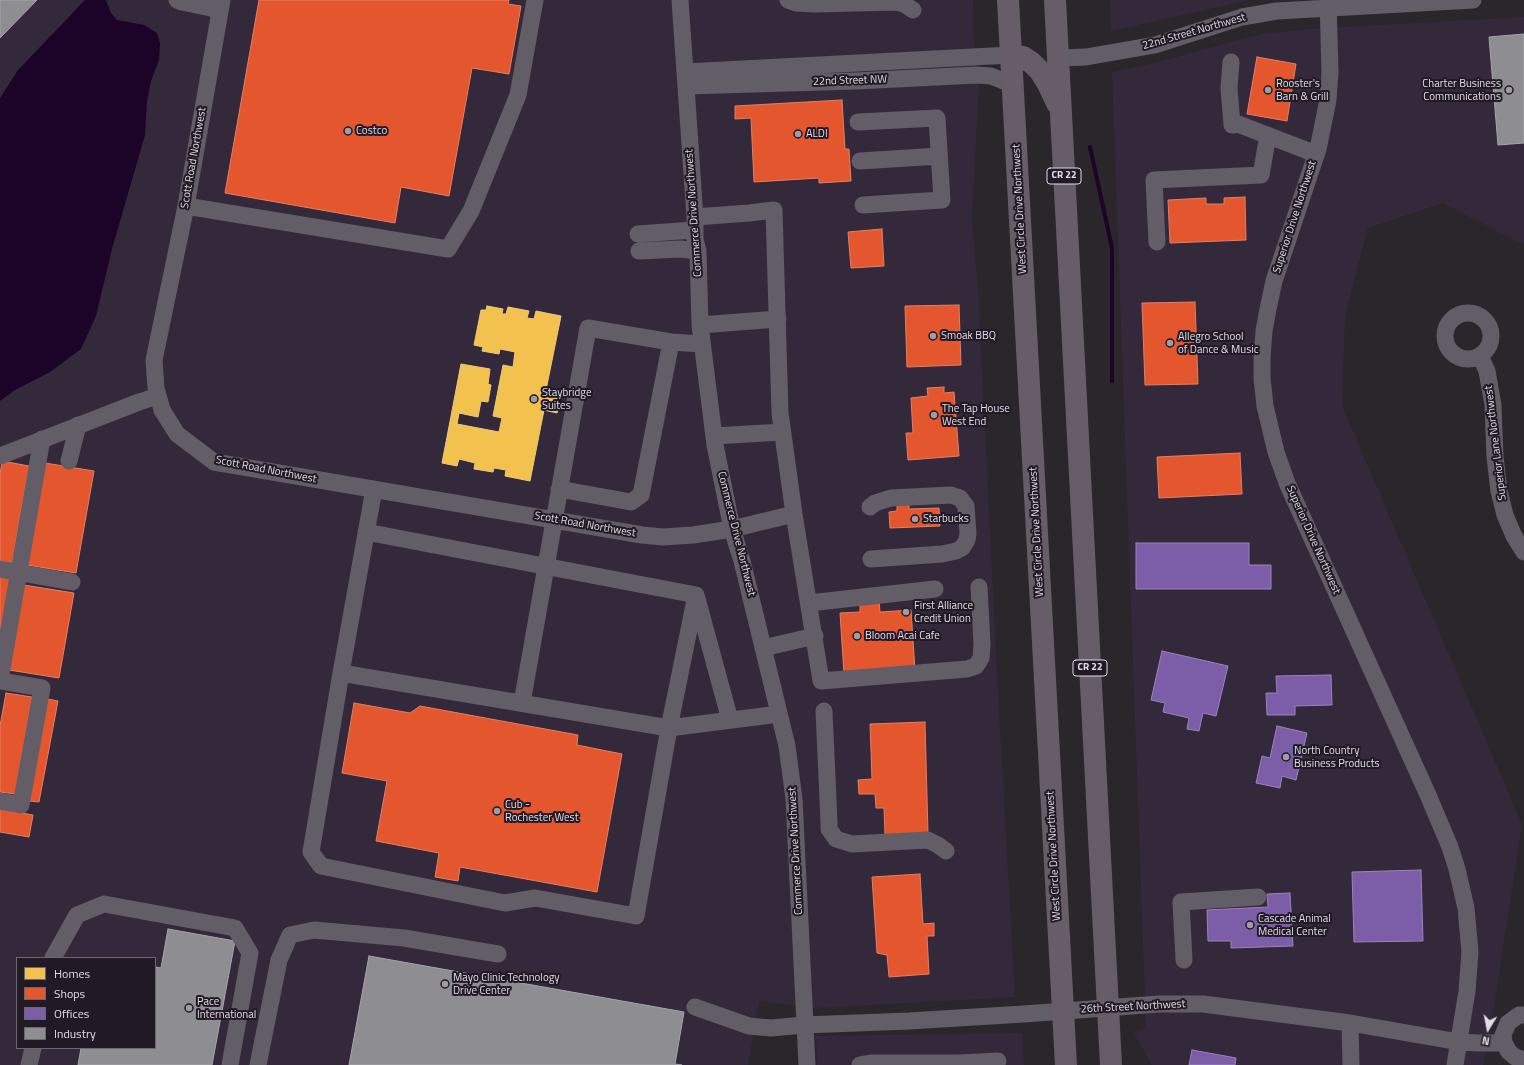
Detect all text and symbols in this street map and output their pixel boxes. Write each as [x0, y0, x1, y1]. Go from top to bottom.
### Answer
street label: 22nd Street Northwest [1141, 11, 1247, 53]
street label: 22nd Street NW [813, 73, 887, 89]
place label: Rooster's Barn & Grill [1276, 77, 1328, 103]
place label: Charter Business Communications [1422, 77, 1501, 103]
marker: Rooster's Barn & Grill [1263, 85, 1273, 95]
marker: Charter Business Communications [1504, 85, 1514, 95]
street label: Scott Road Northwest [179, 106, 209, 210]
place label: Costco [356, 124, 387, 138]
marker: Costco [343, 126, 353, 136]
place label: ALDI [806, 127, 828, 141]
marker: ALDI [793, 129, 803, 139]
street label: West Circle Drive Northwest [1010, 144, 1030, 274]
street label: Commerce Drive Northwest [683, 149, 705, 277]
street label: Superior Drive Northwest [1271, 159, 1319, 275]
road number: CR 22 [1047, 168, 1081, 184]
place label: Smoak BBQ [941, 329, 996, 343]
place label: Allegro School of Dance & Music [1178, 330, 1258, 356]
marker: Smoak BBQ [928, 331, 938, 341]
marker: Allegro School of Dance & Music [1165, 338, 1175, 348]
street label: Superior Lane Northwest [1482, 385, 1510, 501]
place label: Staybridge Suites [542, 386, 592, 412]
marker: Staybridge Suites [529, 394, 539, 404]
place label: The Tap House West End [942, 402, 1010, 428]
marker: The Tap House West End [929, 410, 939, 420]
street label: Scott Road Northwest [214, 454, 318, 486]
street label: West Circle Drive Northwest [1027, 467, 1047, 597]
street label: Commerce Drive Northwest [714, 470, 758, 598]
street label: Superior Drive Northwest [1283, 484, 1343, 596]
street label: Scott Road Northwest [533, 510, 637, 540]
place label: Starbucks [923, 512, 969, 526]
marker: Starbucks [910, 514, 920, 524]
place label: First Alliance Credit Union [914, 599, 973, 625]
marker: First Alliance Credit Union [901, 607, 911, 617]
place label: Bloom Acai Cafe [865, 629, 940, 643]
marker: Bloom Acai Cafe [852, 631, 862, 641]
road number: CR 22 [1073, 660, 1107, 676]
place label: North Country Business Products [1294, 744, 1380, 770]
marker: North Country Business Products [1281, 752, 1291, 762]
street label: Commerce Drive Northwest [786, 787, 806, 915]
street label: West Circle Drive Northwest [1044, 791, 1064, 921]
place label: Cub - Rochester West [505, 798, 579, 824]
marker: Cub - Rochester West [492, 806, 502, 816]
place label: Cascade Animal Medical Center [1258, 912, 1331, 938]
marker: Cascade Animal Medical Center [1245, 920, 1255, 930]
legend [16, 957, 156, 1049]
text: Homes [54, 964, 90, 983]
place label: Mayo Clinic Technology Drive Center [453, 971, 560, 997]
marker: Mayo Clinic Technology Drive Center [440, 979, 450, 989]
text: Shops [54, 984, 85, 1003]
place label: Pace International [197, 995, 256, 1021]
street label: 26th Street Northwest [1080, 998, 1186, 1016]
marker: Pace International [184, 1003, 194, 1013]
text: Offices [54, 1004, 89, 1023]
north arrow [1468, 1009, 1508, 1049]
text: Industry [54, 1024, 96, 1043]
text: N [1481, 1032, 1491, 1049]

